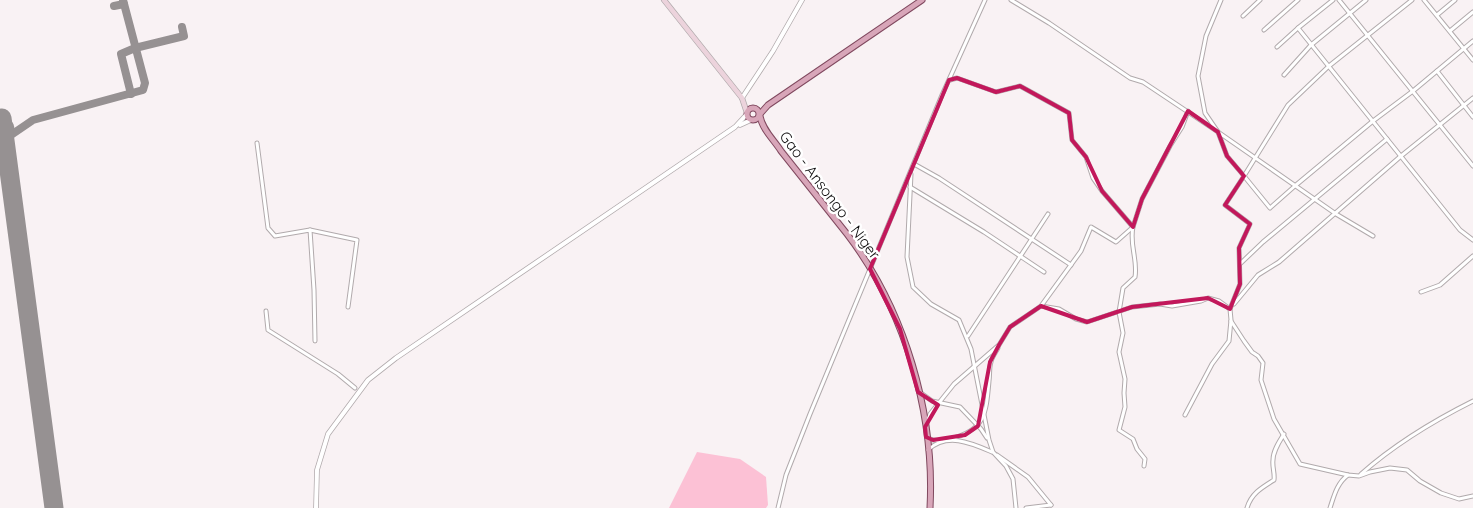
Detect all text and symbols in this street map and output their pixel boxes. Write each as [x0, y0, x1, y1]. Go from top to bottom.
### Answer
street label: Gao - Ansongo - Niger [776, 127, 885, 263]

